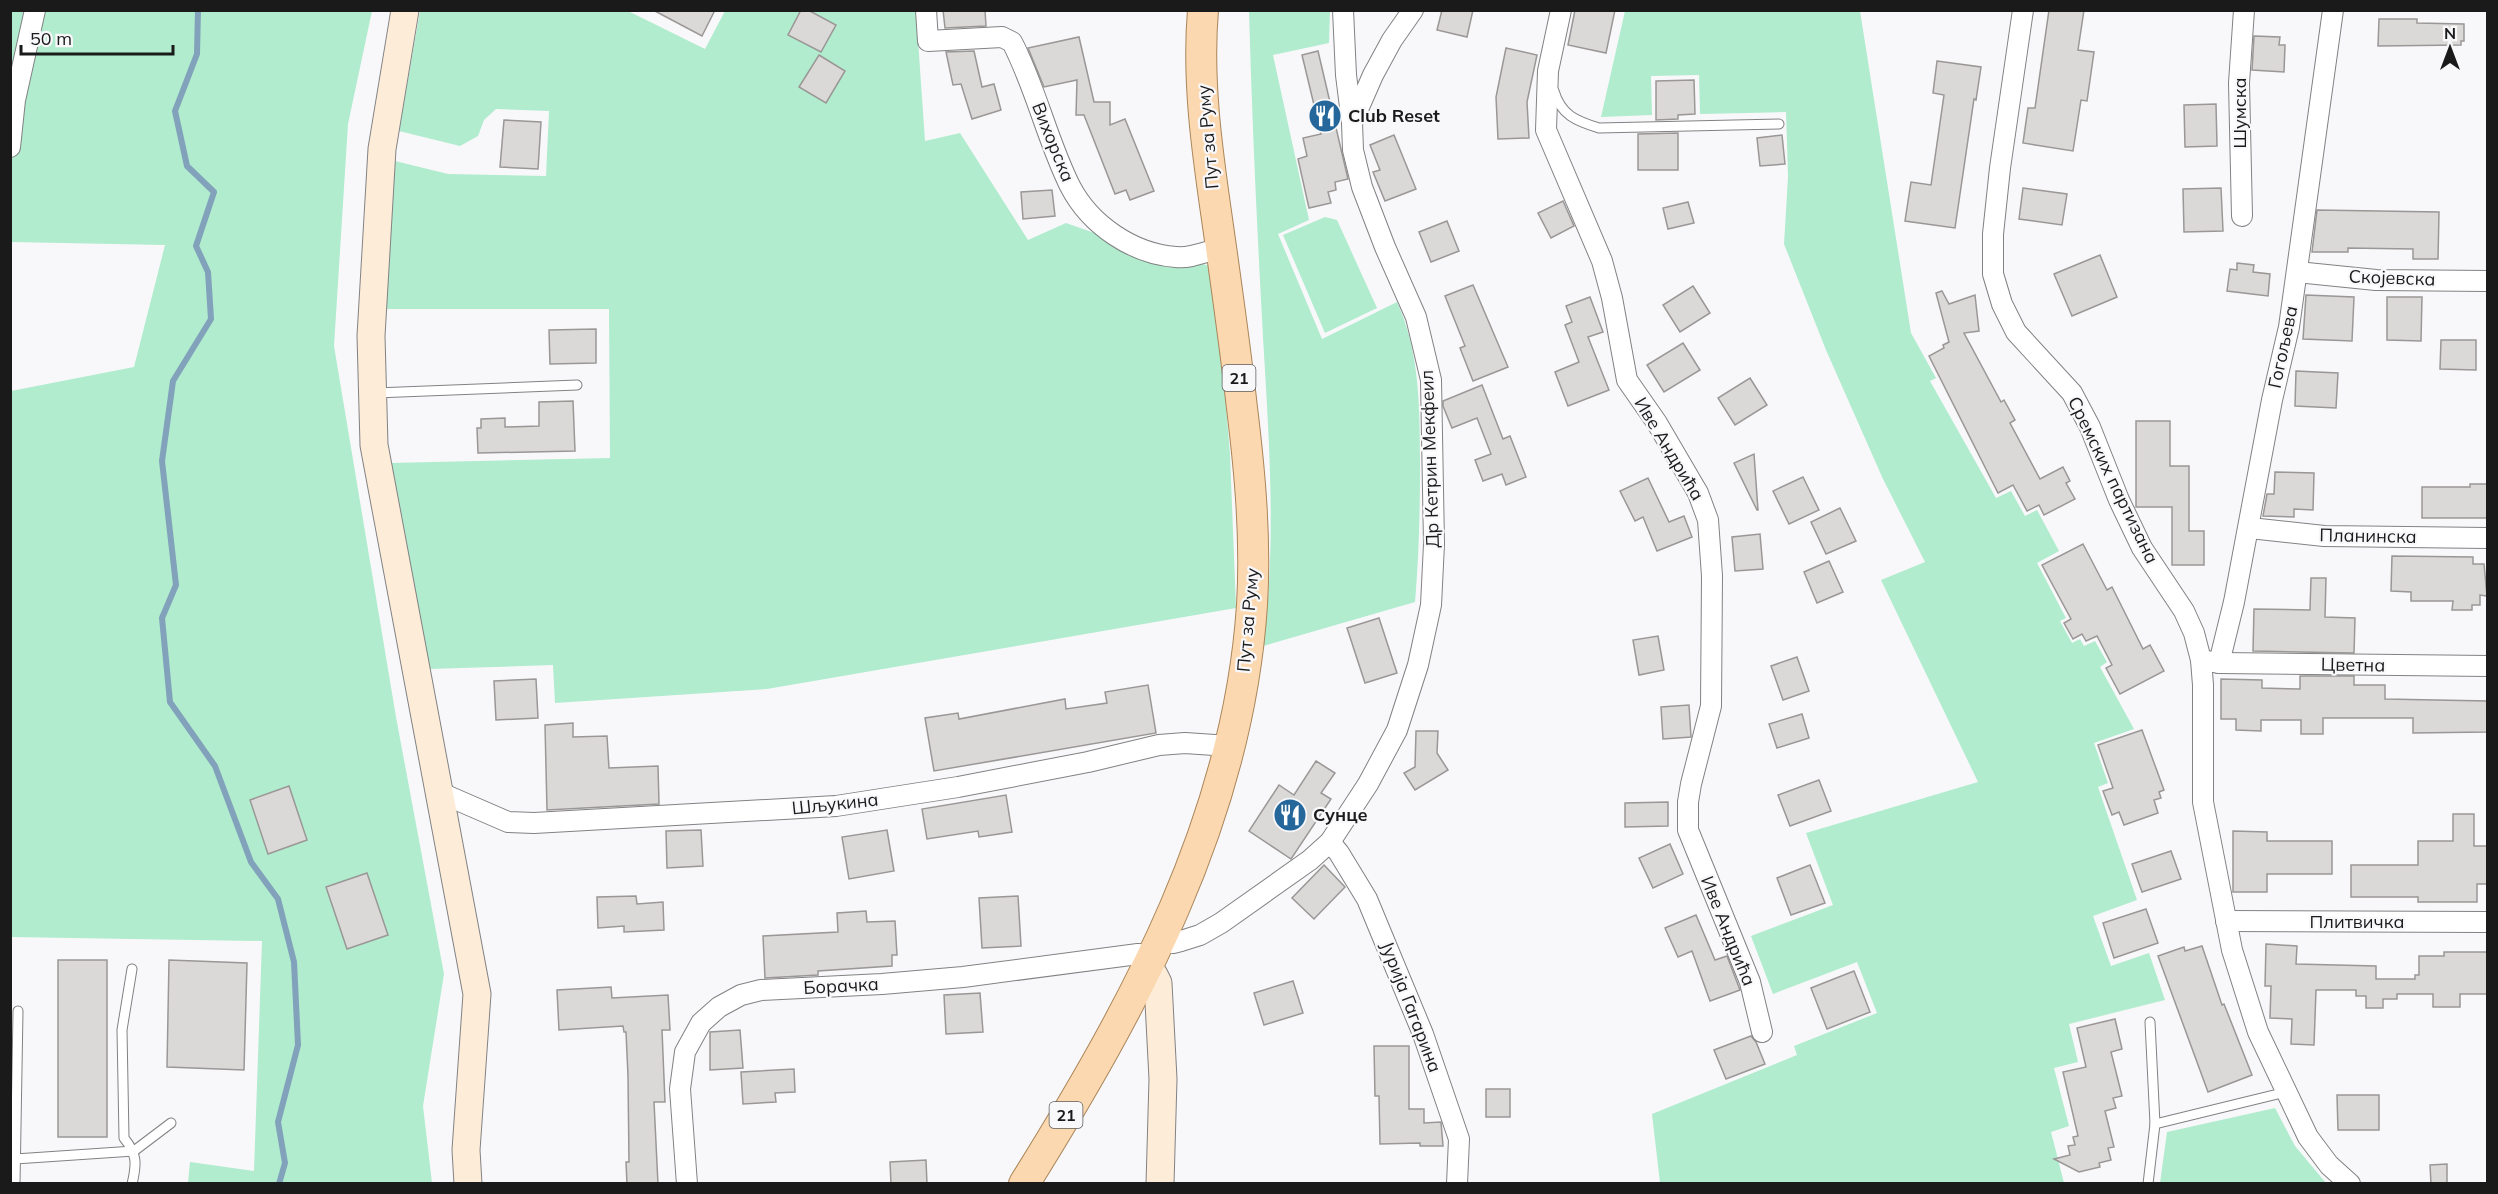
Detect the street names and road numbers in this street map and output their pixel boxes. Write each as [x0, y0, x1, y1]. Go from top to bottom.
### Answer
street label: Шумска [2228, 77, 2251, 149]
street label: Пут за Руму [1191, 84, 1224, 190]
street label: Вихорска [1027, 99, 1080, 185]
street label: Скојевска [2348, 264, 2436, 291]
street label: Гогољева [2263, 304, 2302, 390]
road number: 21 [1222, 365, 1256, 391]
street label: Др Кетрин Мекфеил [1415, 370, 1444, 548]
street label: Иве Андрића [1630, 393, 1709, 505]
street label: Сремских партизана [2063, 393, 2164, 567]
street label: Планинска [2319, 523, 2417, 548]
street label: Пут за Руму [1231, 567, 1264, 673]
street label: Цветна [2321, 652, 2385, 677]
street label: Шљукина [791, 788, 879, 819]
street label: Иве Андрића [1696, 873, 1761, 989]
street label: Плитвичка [2310, 910, 2404, 933]
street label: Јурија Гагарина [1376, 938, 1447, 1076]
street label: Борачка [803, 972, 879, 999]
road number: 21 [1050, 1102, 1082, 1128]

